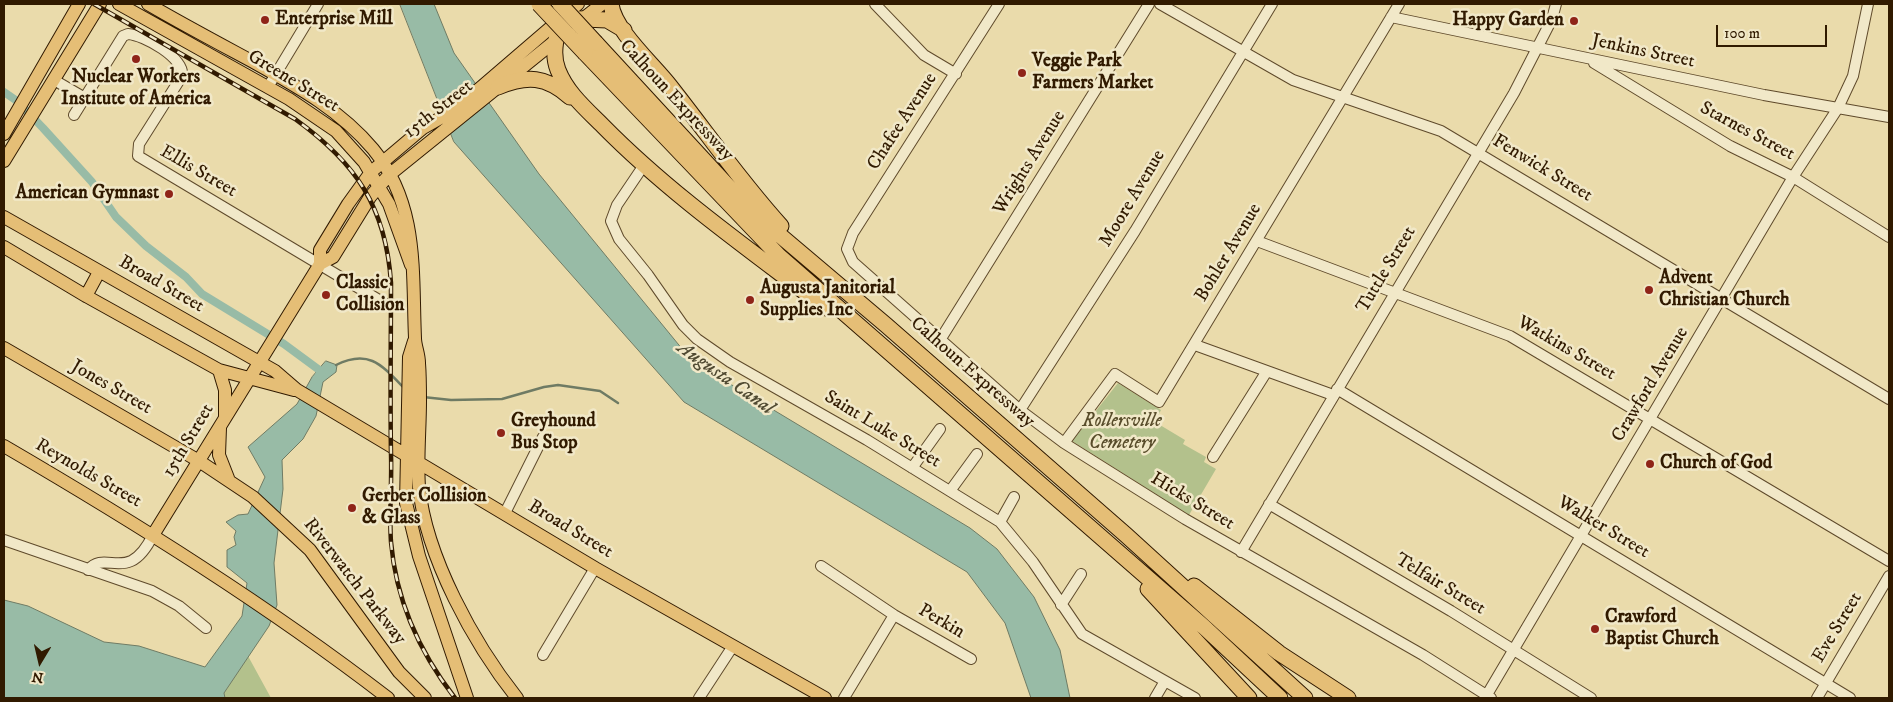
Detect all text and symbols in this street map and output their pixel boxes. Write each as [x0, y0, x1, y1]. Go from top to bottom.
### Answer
place label: Enterprise Mill [275, 9, 393, 31]
place label: Happy Garden [1452, 10, 1564, 32]
marker: Enterprise Mill [259, 14, 271, 26]
marker: Happy Garden [1568, 15, 1580, 27]
scale bar [1718, 15, 1829, 47]
text: 100 m [1724, 24, 1760, 43]
street label: Jenkins Street [1589, 30, 1697, 74]
street label: Calhoun Expressway [614, 36, 738, 166]
street label: Greene Street [243, 46, 343, 118]
place label: Veggie Park Farmers Market [1032, 51, 1153, 95]
marker: Nuclear Workers Institute of America [130, 53, 142, 65]
place label: Nuclear Workers Institute of America [61, 67, 211, 111]
marker: Veggie Park Farmers Market [1016, 67, 1028, 79]
street label: Chafee Avenue [863, 69, 943, 175]
street label: 15th Street [400, 76, 478, 144]
street label: Starnes Street [1696, 97, 1798, 167]
street label: Wrights Avenue [989, 107, 1071, 219]
street label: Fenwick Street [1488, 130, 1596, 208]
street label: Ellis Street [155, 141, 241, 203]
street label: Moore Avenue [1095, 146, 1171, 252]
place label: American Gymnast [16, 183, 159, 205]
marker: American Gymnast [163, 188, 175, 200]
street label: Bohler Avenue [1191, 200, 1267, 306]
street label: Tuttle Street [1352, 223, 1422, 317]
street label: Broad Street [114, 251, 208, 319]
place label: Advent Christian Church [1659, 268, 1790, 312]
place label: Classic Collision [336, 273, 405, 317]
place label: Augusta Janitorial Supplies Inc [760, 278, 895, 322]
marker: Advent Christian Church [1643, 284, 1655, 296]
marker: Classic Collision [320, 289, 332, 301]
marker: Augusta Janitorial Supplies Inc [744, 294, 756, 306]
street label: Watkins Street [1513, 312, 1619, 386]
street label: Calhoun Expressway [905, 313, 1039, 433]
street label: Crawford Avenue [1608, 323, 1694, 447]
water label: Augusta Canal [672, 337, 778, 421]
street label: Jones Street [67, 356, 155, 420]
street label: Saint Luke Street [820, 386, 944, 474]
street label: 15th Street [158, 400, 220, 482]
place label: Greyhound Bus Stop [511, 411, 596, 455]
park label: Rollersville Cemetery [1082, 411, 1162, 455]
marker: Greyhound Bus Stop [495, 427, 507, 439]
street label: Reynolds Street [31, 434, 145, 514]
place label: Church of God [1660, 453, 1772, 475]
marker: Church of God [1644, 458, 1656, 470]
street label: Hicks Street [1146, 468, 1238, 536]
place label: Gerber Collision & Glass [362, 486, 487, 530]
street label: Walker Street [1553, 492, 1653, 564]
street label: Broad Street [524, 496, 616, 564]
marker: Gerber Collision & Glass [346, 502, 358, 514]
street label: Riverwatch Parkway [298, 514, 410, 650]
street label: Telfair Street [1391, 549, 1489, 621]
street label: Eve Street [1808, 589, 1868, 667]
street label: Perkin [914, 600, 968, 644]
place label: Crawford Baptist Church [1605, 607, 1719, 651]
marker: Crawford Baptist Church [1589, 623, 1601, 635]
north arrow [15, 637, 65, 687]
text: N [31, 667, 45, 687]

